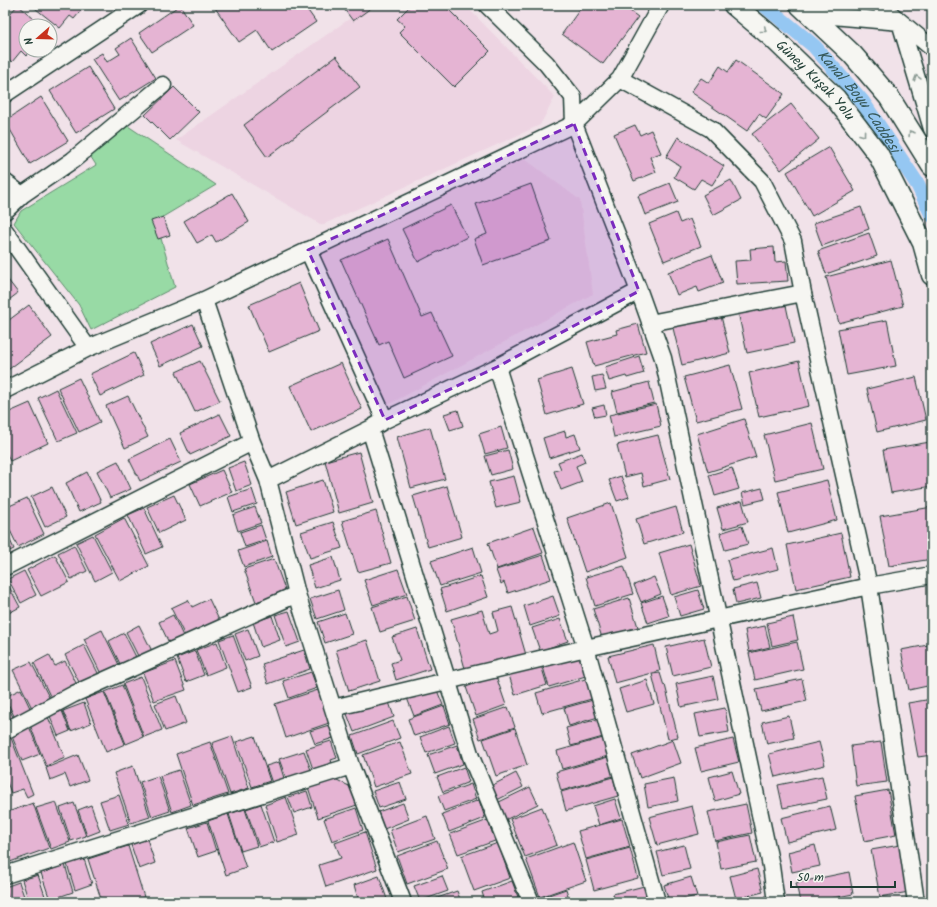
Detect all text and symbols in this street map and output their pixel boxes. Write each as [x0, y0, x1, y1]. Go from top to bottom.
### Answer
north arrow [18, 18, 58, 58]
one-way arrow [759, 25, 766, 32]
text: N [20, 35, 39, 47]
street label: Güney Kuşak Yolu [770, 35, 860, 126]
water label: Kanal Boyu Caddesi [811, 45, 908, 161]
one-way arrow [913, 75, 922, 82]
one-way arrow [858, 130, 866, 137]
one-way arrow [909, 130, 916, 137]
scale bar [791, 863, 895, 889]
text: 50 m [797, 868, 824, 887]

